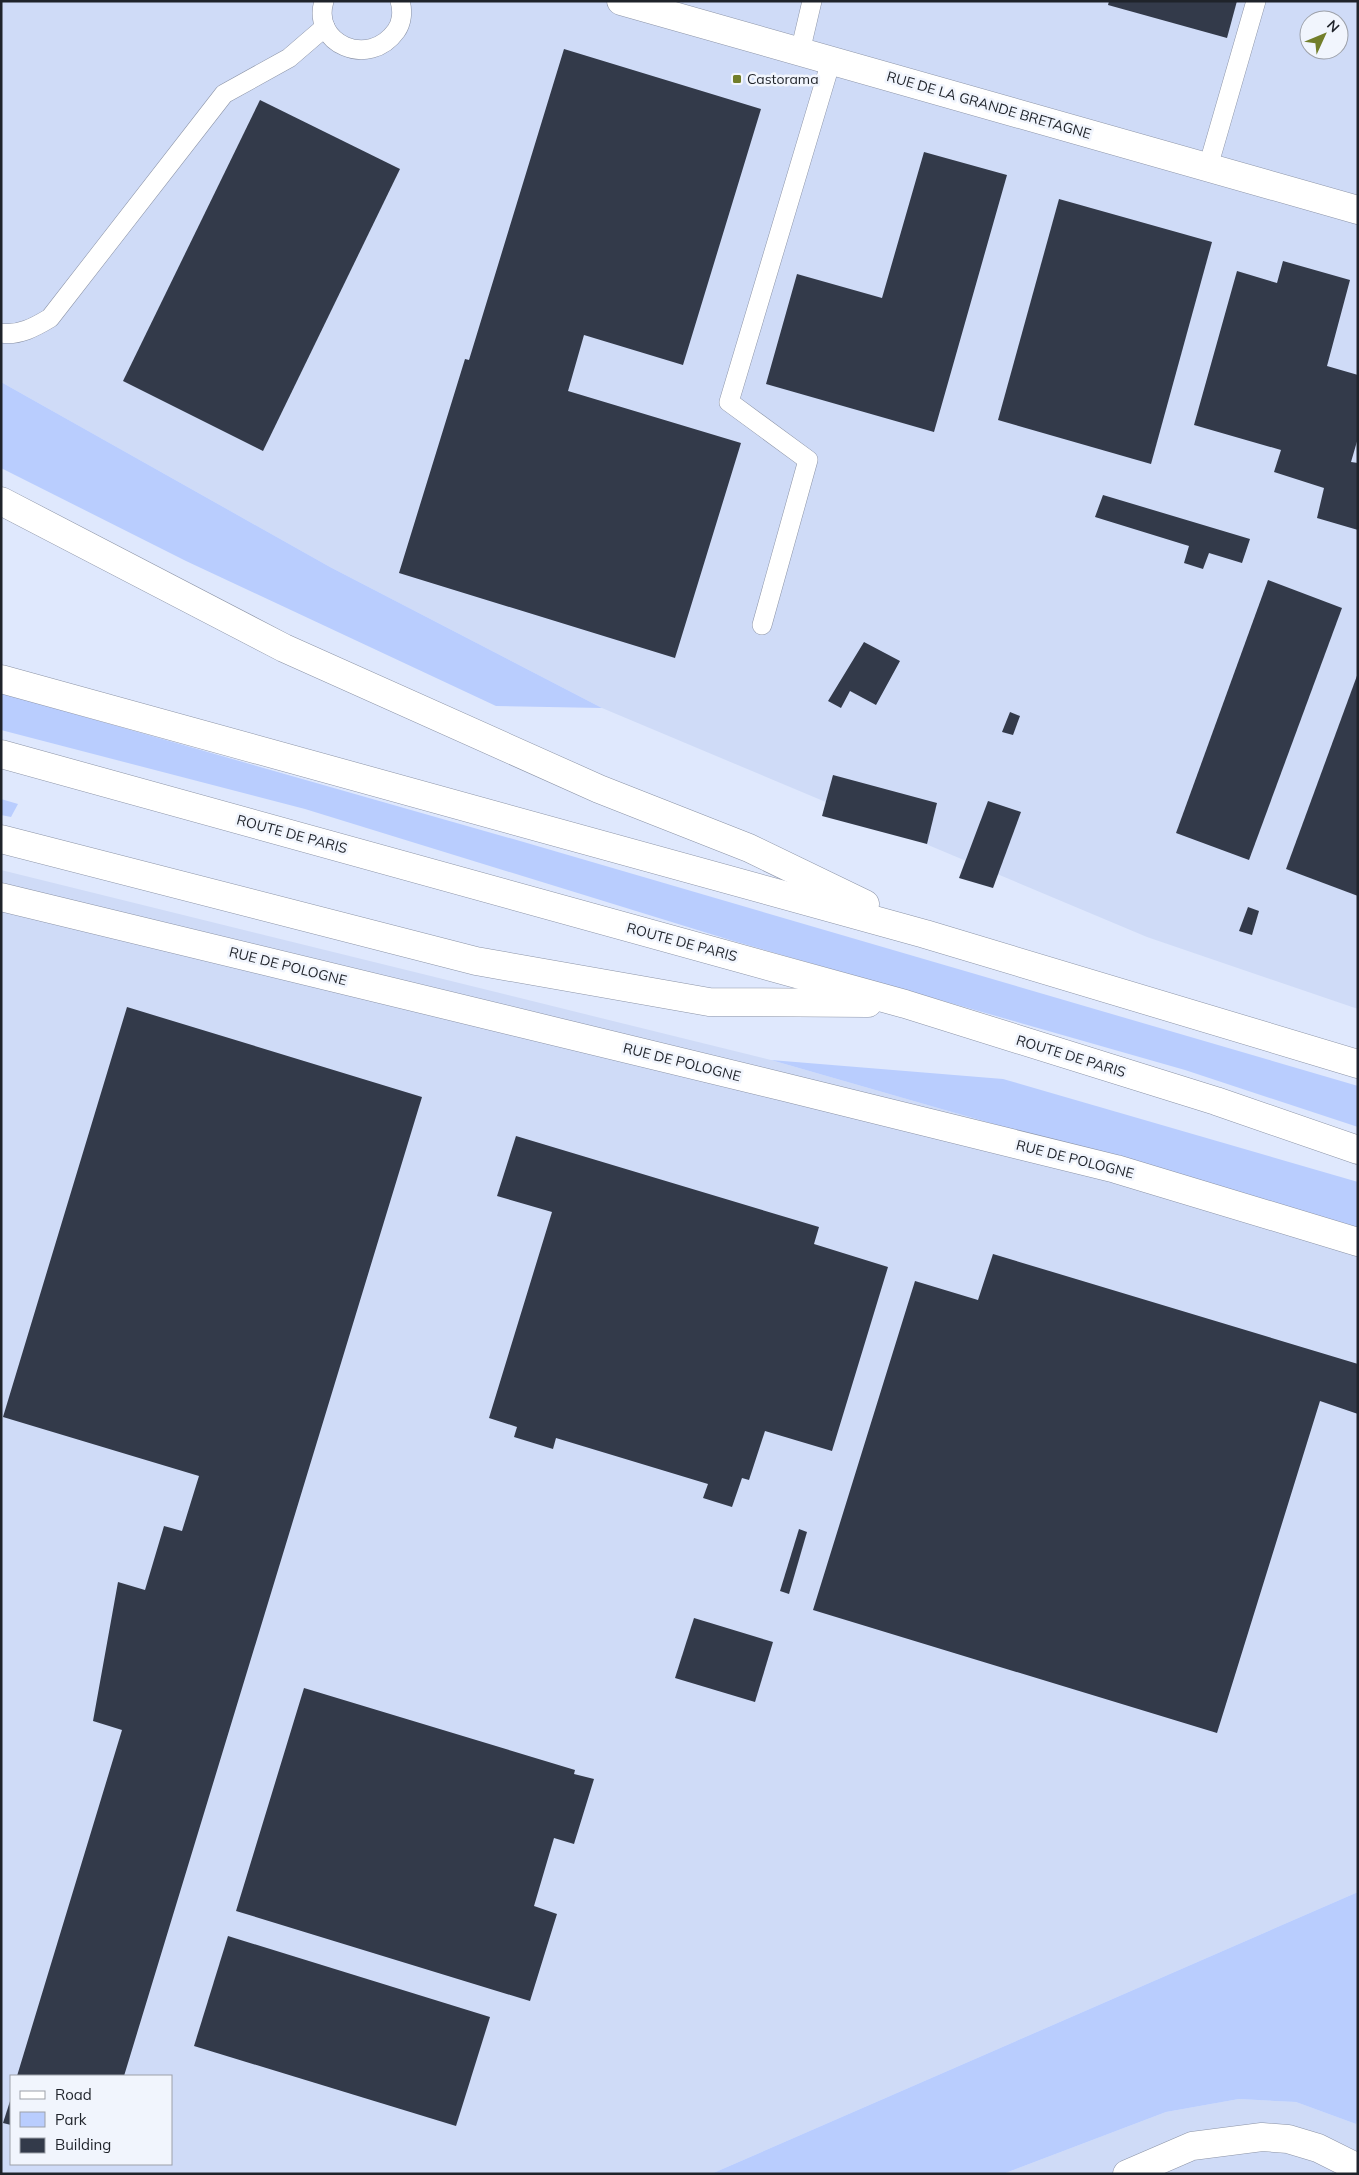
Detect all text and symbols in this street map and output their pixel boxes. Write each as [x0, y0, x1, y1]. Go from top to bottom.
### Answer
north arrow [1299, 10, 1349, 60]
text: N [1323, 16, 1343, 36]
street label: RUE DE LA GRANDE BRETAGNE [885, 67, 1093, 143]
place label: Castorama [747, 70, 819, 88]
marker: Castorama [731, 73, 743, 85]
street label: ROUTE DE PARIS [235, 811, 350, 857]
street label: ROUTE DE PARIS [625, 919, 740, 965]
street label: RUE DE POLOGNE [227, 943, 349, 989]
street label: ROUTE DE PARIS [1014, 1031, 1128, 1081]
street label: RUE DE POLOGNE [621, 1039, 743, 1085]
street label: RUE DE POLOGNE [1014, 1136, 1136, 1182]
legend [10, 2075, 172, 2165]
text: Road [55, 2085, 92, 2104]
text: Park [55, 2110, 87, 2129]
text: Building [55, 2135, 111, 2154]

